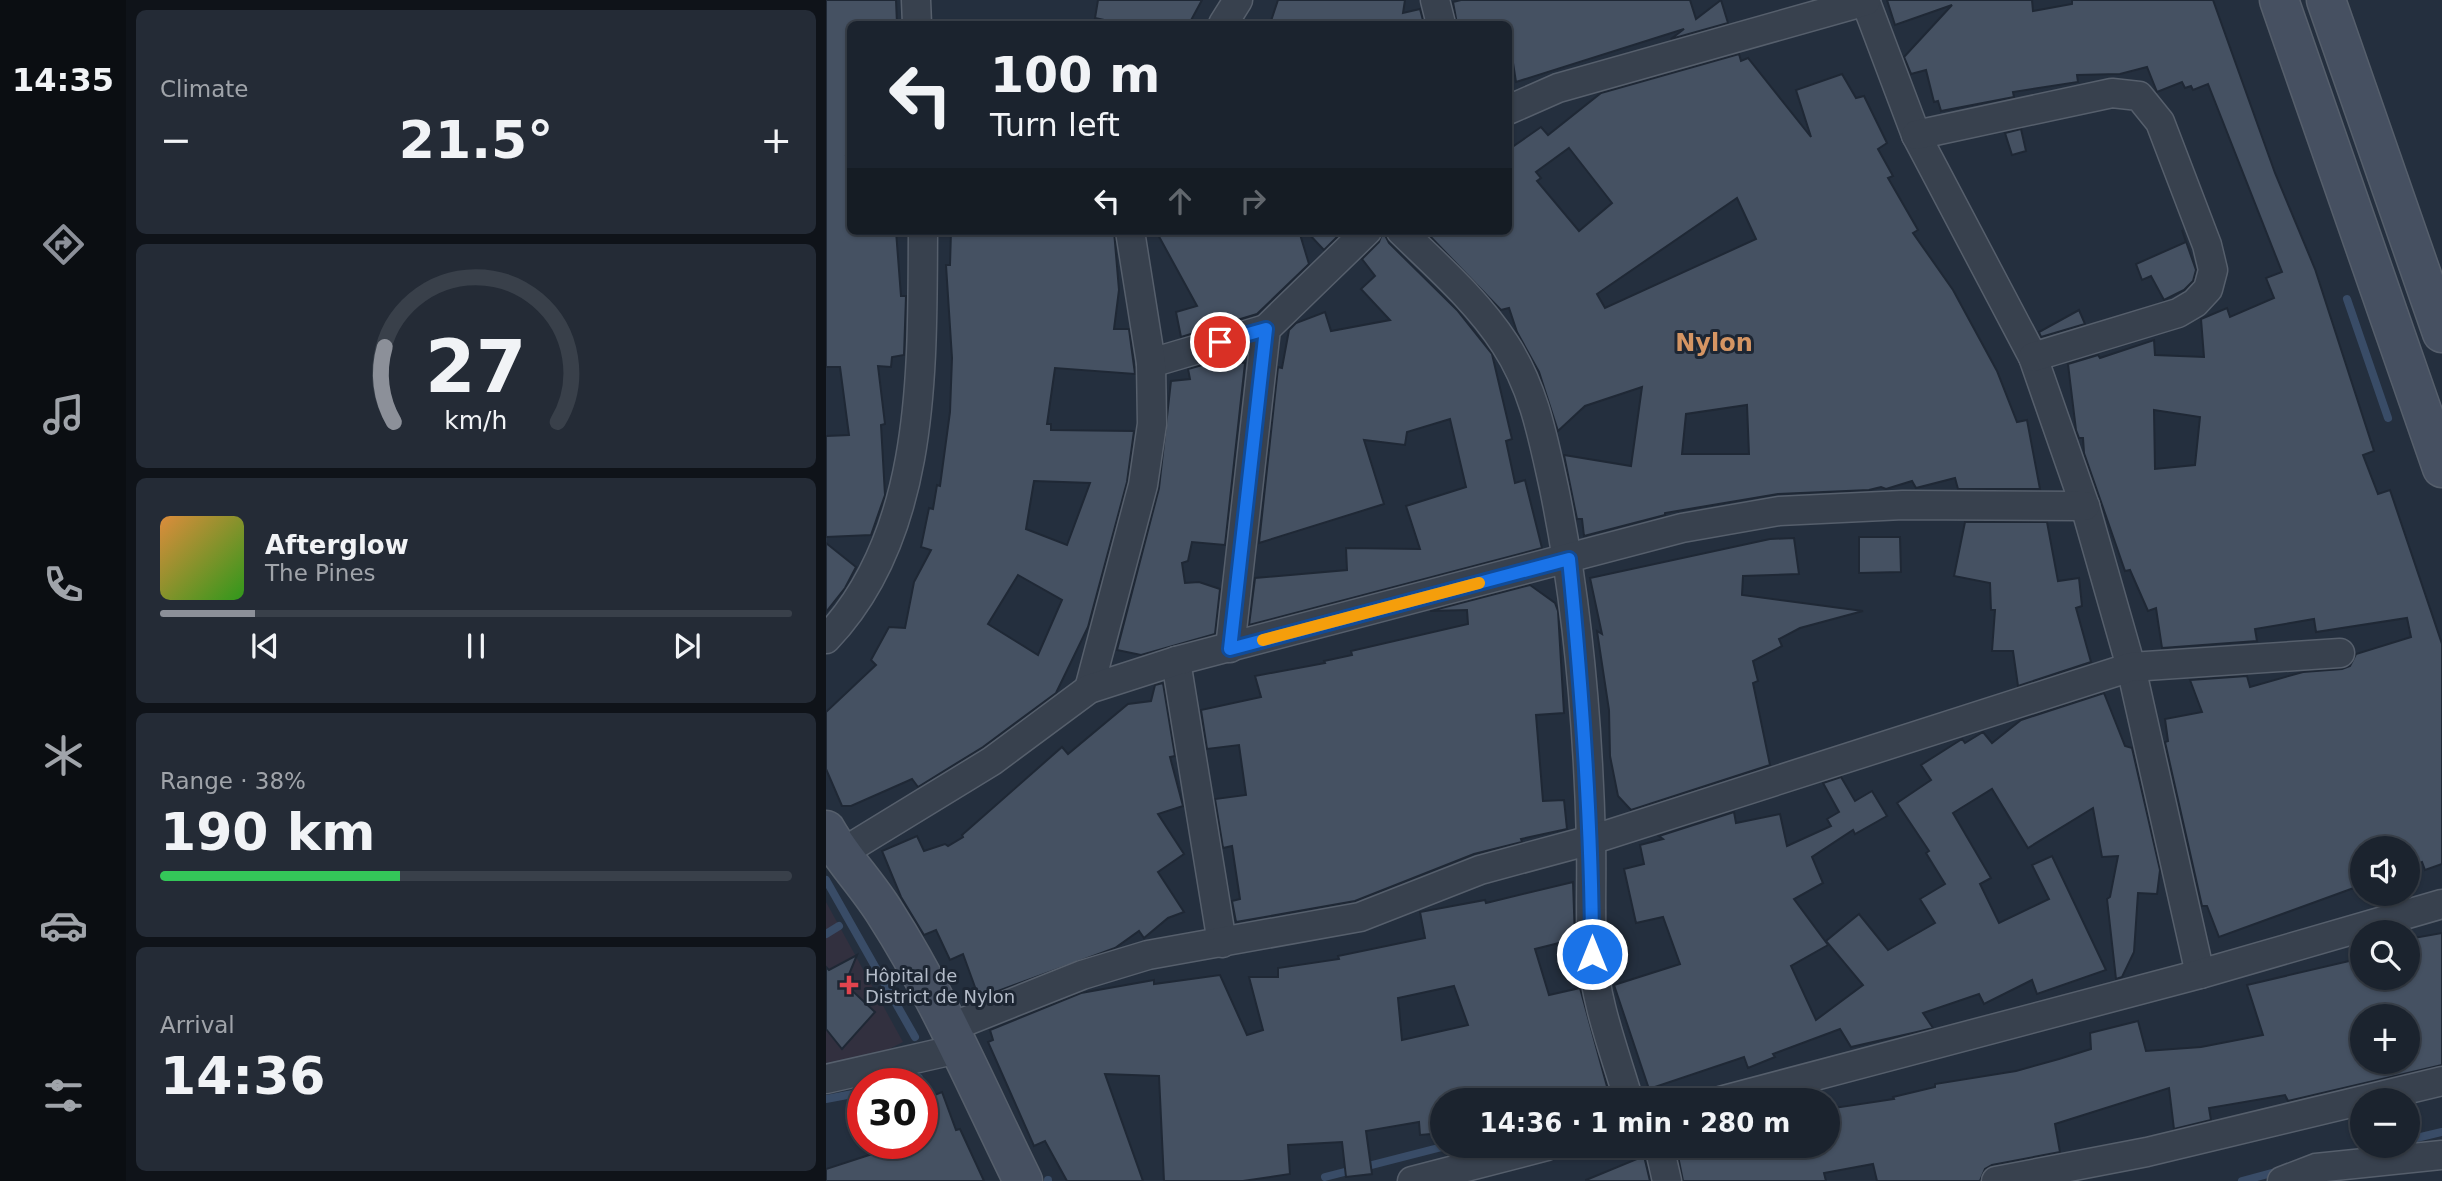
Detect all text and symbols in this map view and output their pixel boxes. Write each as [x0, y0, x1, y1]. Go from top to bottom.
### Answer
text: 100 m [990, 47, 1160, 104]
icon: left [875, 49, 966, 140]
text: 14:35 [12, 61, 114, 99]
text: Climate [160, 76, 249, 102]
text: Turn left [990, 106, 1120, 144]
text: 21.5° [399, 110, 553, 170]
text: − [160, 118, 192, 162]
text: + [760, 118, 792, 162]
icon: left [1088, 182, 1126, 220]
icon: ahead [1161, 182, 1199, 220]
icon: right [1234, 182, 1272, 220]
icon: directions [39, 220, 88, 269]
pin [1190, 312, 1250, 372]
icon: arrive [1201, 323, 1239, 361]
text: 27 [425, 325, 527, 410]
district label: Nylon [1675, 329, 1753, 357]
icon: music [39, 390, 88, 439]
text: km/h [444, 406, 508, 435]
text: Afterglow [265, 530, 409, 560]
icon: phone [39, 560, 88, 609]
text: The Pines [265, 560, 376, 586]
icon: previous [246, 627, 284, 665]
icon: pause [457, 627, 495, 665]
icon: next [668, 627, 706, 665]
icon: climate [39, 731, 88, 780]
text: Range · 38% [160, 768, 306, 794]
text: 190 km [160, 802, 375, 862]
map controls [2350, 836, 2420, 1158]
button: sound [2350, 836, 2420, 906]
icon: car [39, 901, 88, 950]
position arrow [1555, 917, 1629, 991]
button: search [2350, 920, 2420, 990]
place label: Hôpital de District de Nylon [865, 965, 1015, 1007]
marker: Hôpital de District de Nylon [839, 975, 859, 995]
button: + [2350, 1004, 2420, 1074]
text: Arrival [160, 1012, 235, 1038]
text: 14:36 [160, 1046, 326, 1106]
speed limit sign: 30 [847, 1068, 938, 1159]
icon: filters [39, 1071, 88, 1120]
button: − [2350, 1088, 2420, 1158]
text: 14:36 · 1 min · 280 m [1480, 1108, 1790, 1138]

